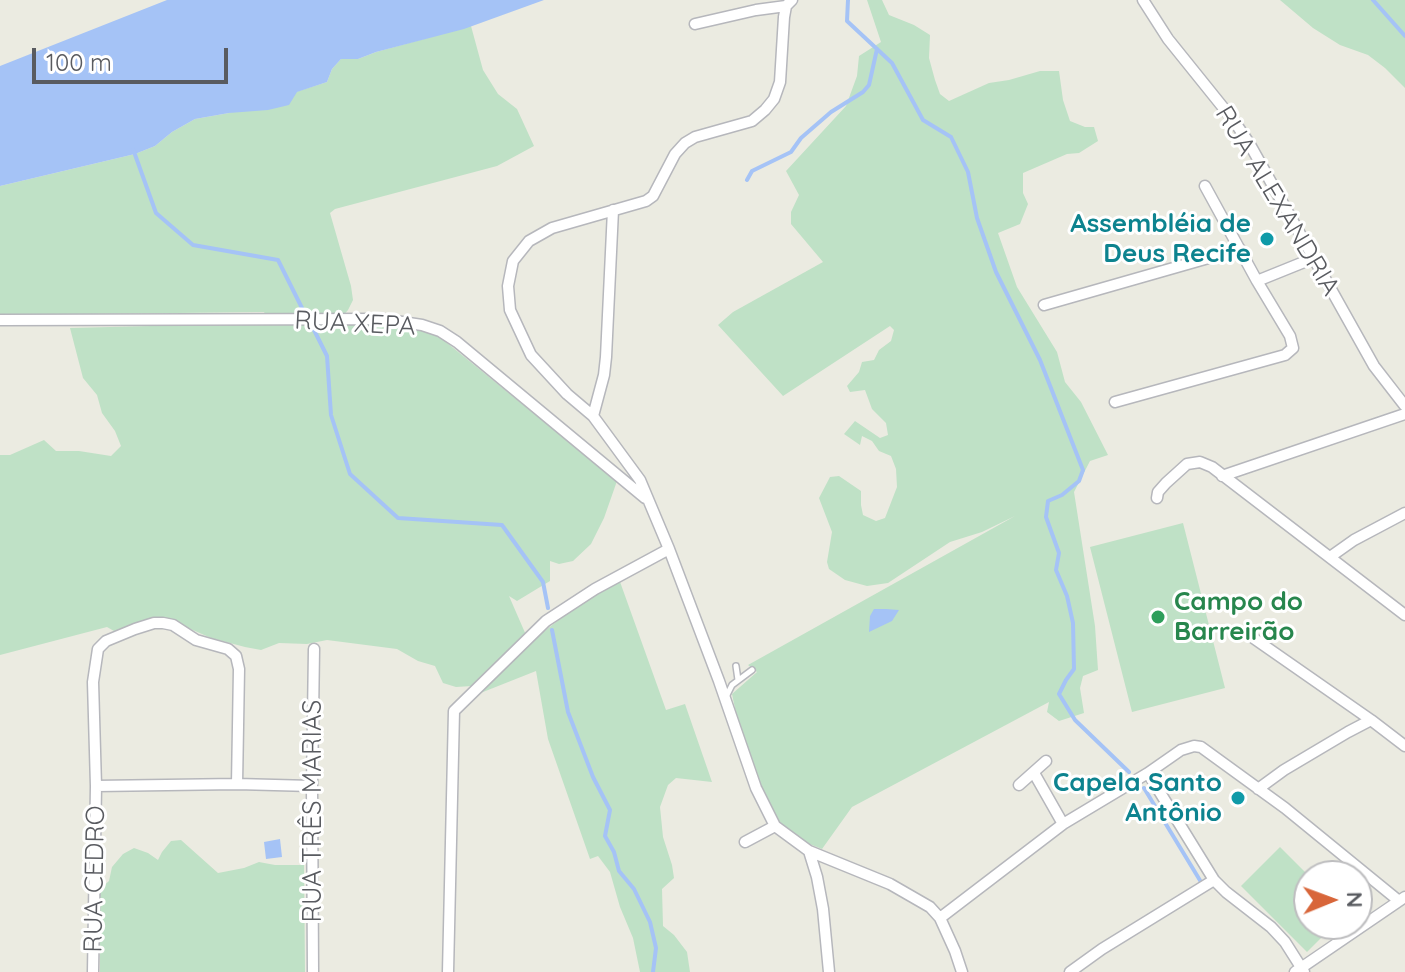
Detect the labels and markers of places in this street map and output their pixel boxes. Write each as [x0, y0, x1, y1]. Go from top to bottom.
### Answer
place label: Assembléia de Deus Recife [1070, 208, 1251, 270]
marker: Assembléia de Deus Recife [1258, 230, 1276, 248]
place label: Campo do Barreirão [1174, 586, 1303, 648]
marker: Campo do Barreirão [1149, 608, 1167, 626]
place label: Capela Santo Antônio [1053, 767, 1222, 828]
marker: Capela Santo Antônio [1229, 789, 1247, 807]

